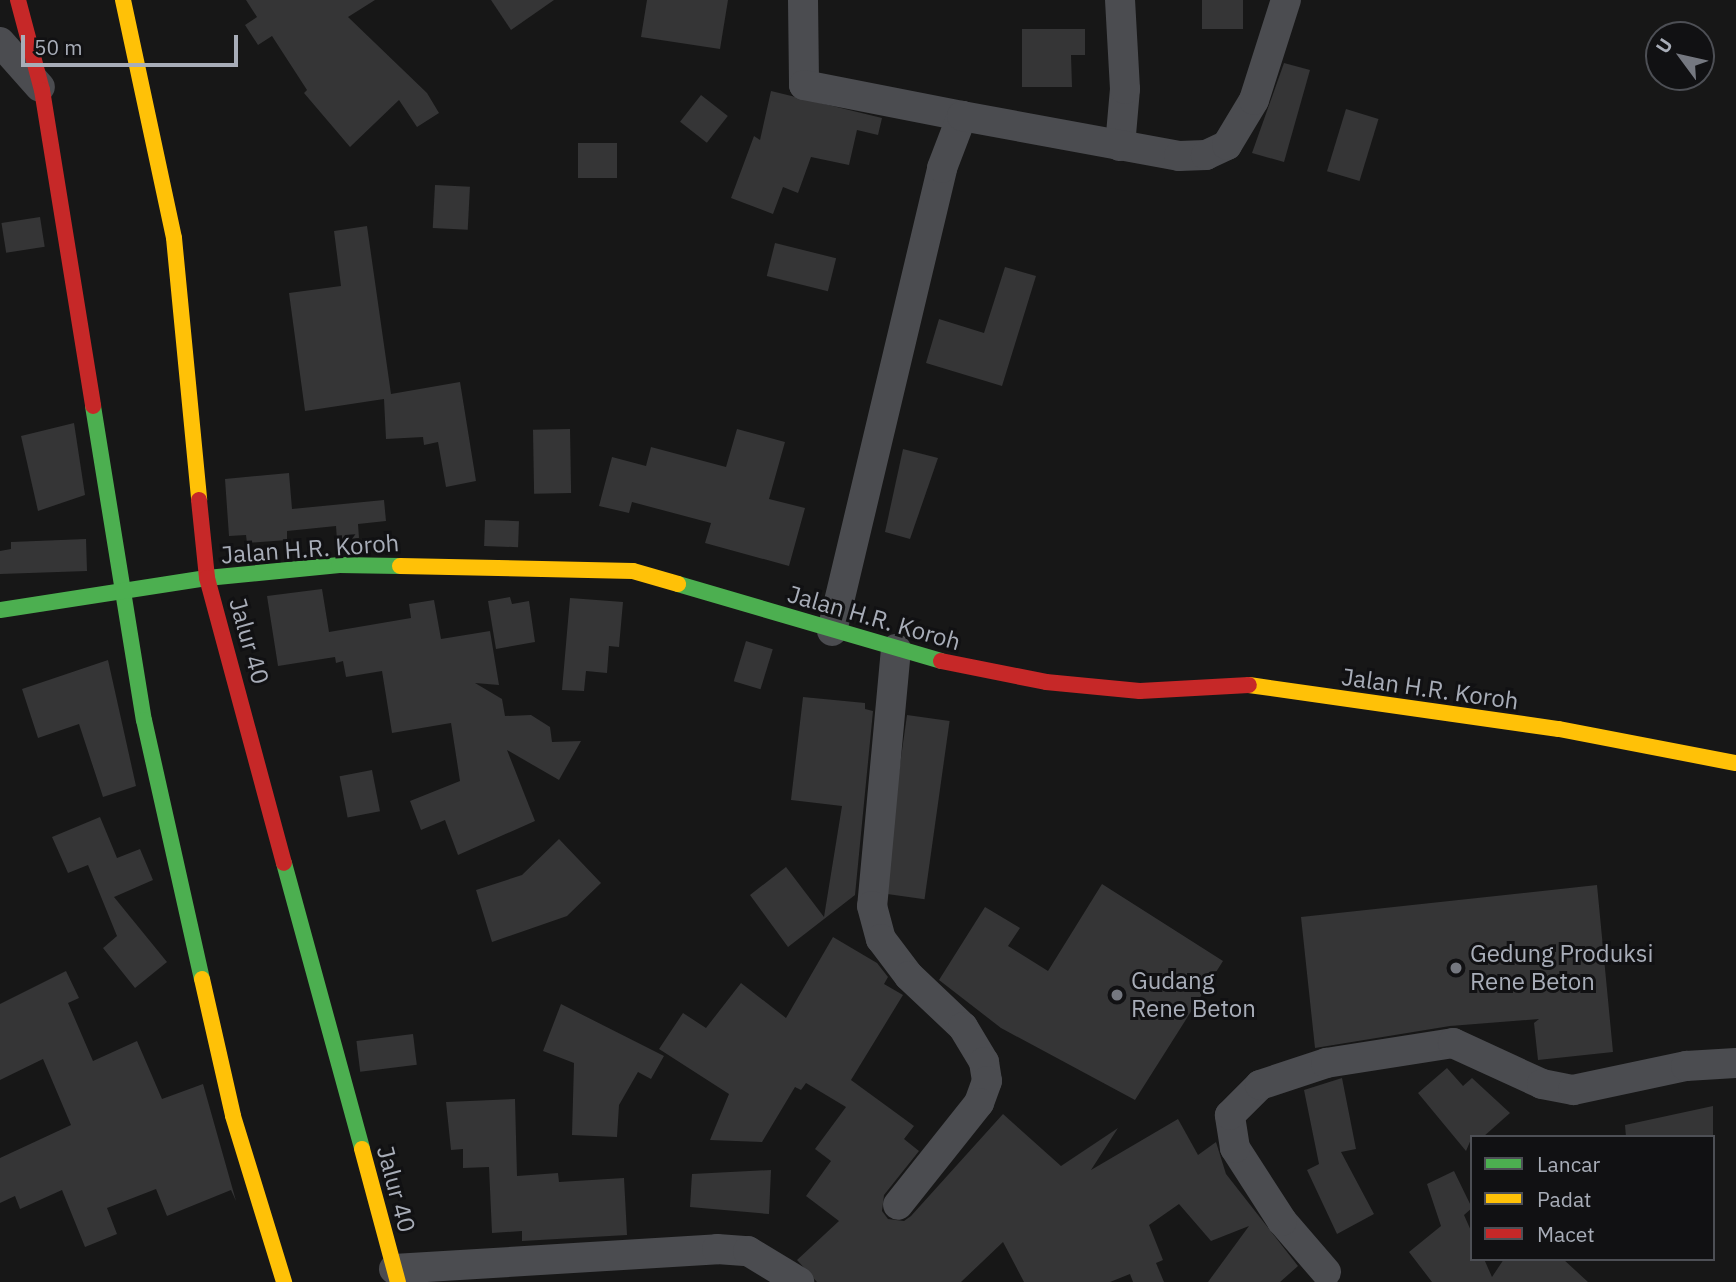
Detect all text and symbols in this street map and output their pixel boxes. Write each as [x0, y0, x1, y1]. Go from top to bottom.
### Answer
scale bar [24, 21, 242, 65]
north arrow [1645, 21, 1715, 91]
text: 50 m [34, 33, 83, 61]
text: U [1650, 34, 1678, 58]
street label: Jalan H.R. Koroh [220, 528, 400, 570]
street label: Jalan H.R. Koroh [784, 580, 964, 656]
street label: Jalur 40 [223, 595, 275, 687]
street label: Jalan H.R. Koroh [1340, 662, 1520, 716]
place label: Gedung Produksi Rene Beton [1470, 940, 1653, 996]
marker: Gedung Produksi Rene Beton [1448, 960, 1464, 976]
place label: Gudang Rene Beton [1131, 967, 1256, 1023]
marker: Gudang Rene Beton [1109, 987, 1125, 1003]
legend [1470, 1135, 1715, 1261]
street label: Jalur 40 [371, 1143, 421, 1235]
text: Lancar [1537, 1150, 1600, 1178]
text: Padat [1537, 1185, 1592, 1213]
text: Macet [1537, 1220, 1595, 1248]

